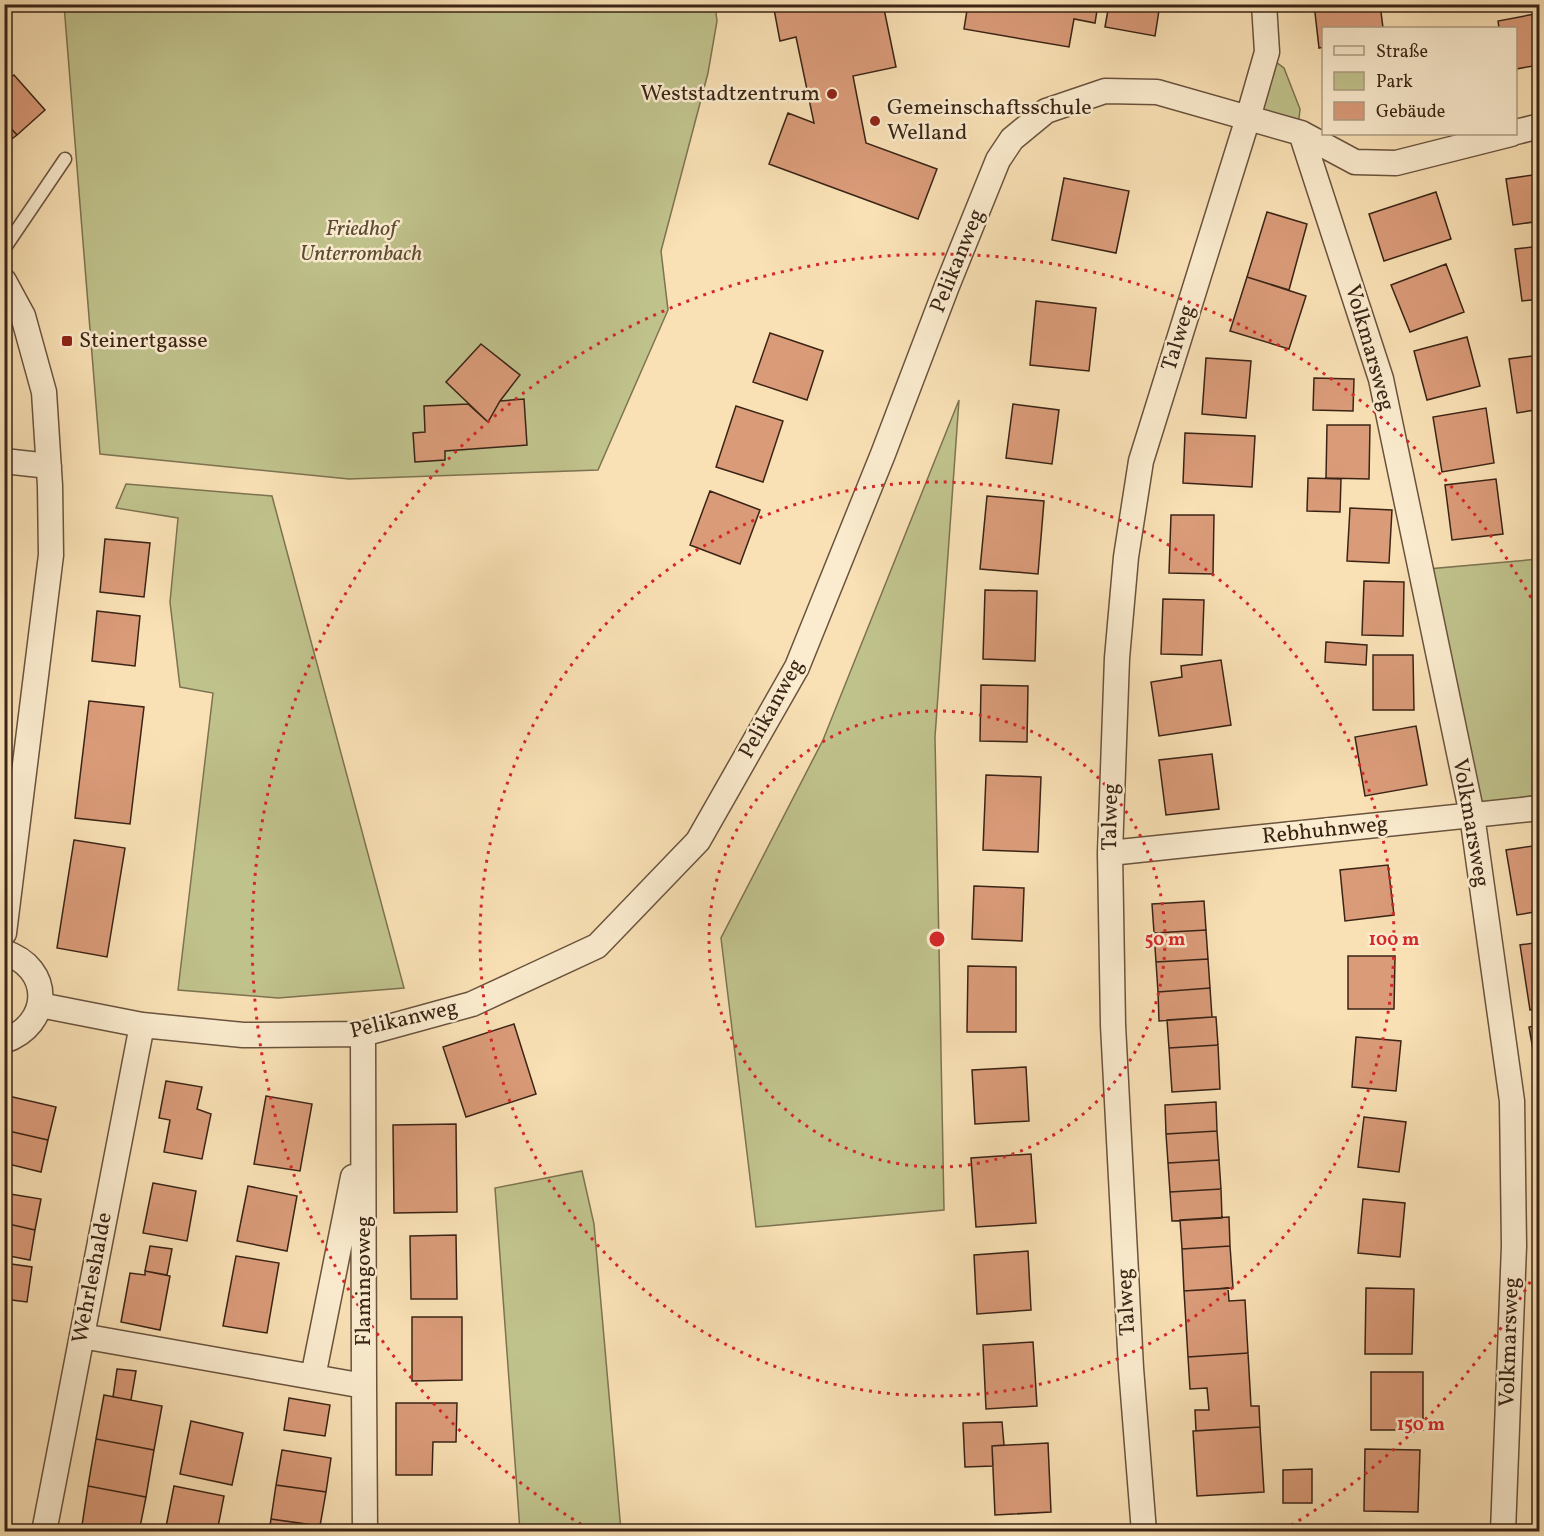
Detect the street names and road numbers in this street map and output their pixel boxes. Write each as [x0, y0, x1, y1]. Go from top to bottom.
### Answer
street label: Pelikanweg [923, 204, 993, 318]
street label: Volkmarsweg [1336, 281, 1402, 415]
street label: Talweg [1154, 301, 1204, 375]
street label: Pelikanweg [732, 654, 812, 764]
street label: Volkmarsweg [1443, 756, 1497, 890]
street label: Talweg [1095, 783, 1127, 851]
street label: Rebhuhnweg [1261, 809, 1389, 853]
street label: Pelikanweg [347, 993, 461, 1047]
street label: Wehrleshalde [65, 1210, 121, 1346]
street label: Flamingoweg [349, 1216, 380, 1346]
street label: Talweg [1110, 1267, 1144, 1337]
street label: Volkmarsweg [1492, 1276, 1528, 1408]

